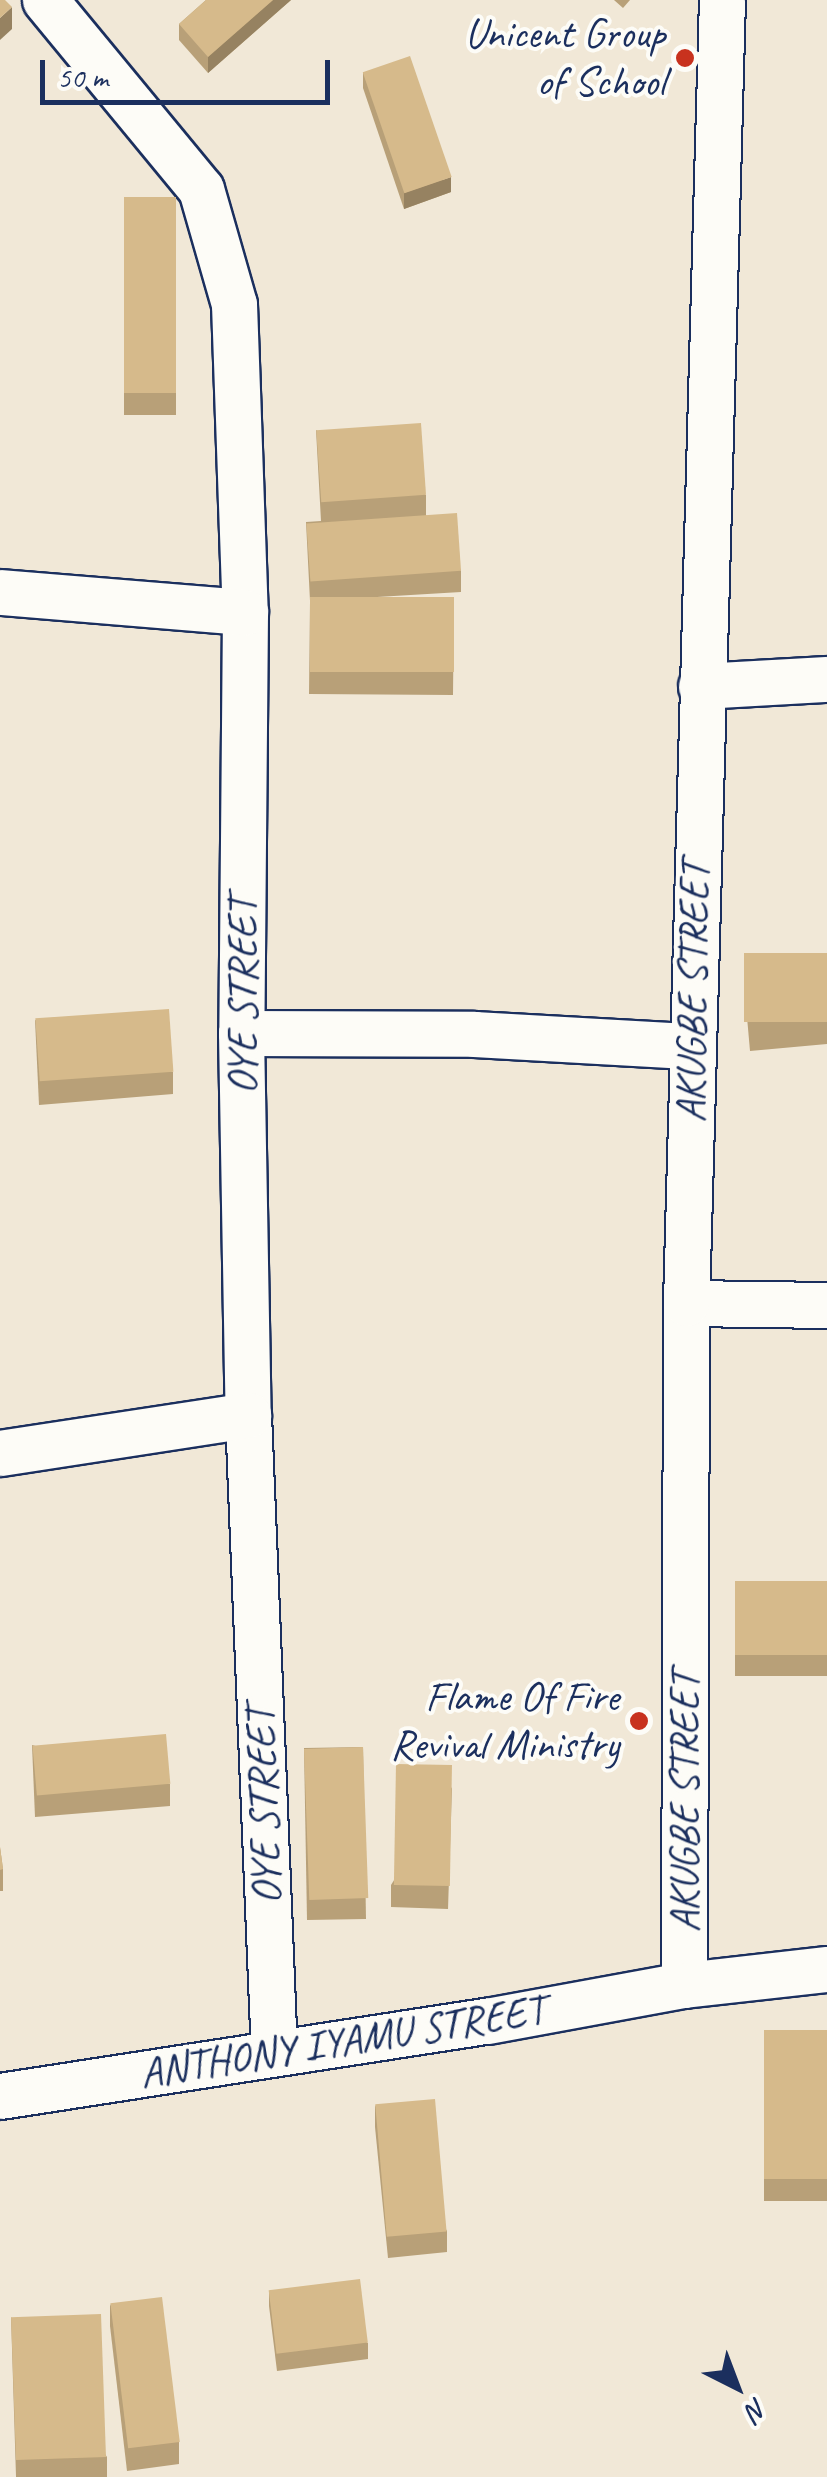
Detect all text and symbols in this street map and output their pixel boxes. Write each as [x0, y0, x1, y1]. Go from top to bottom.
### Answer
place label: Unicent Group of School [465, 9, 665, 108]
scale bar [45, 40, 335, 102]
marker: Unicent Group of School [674, 47, 696, 69]
text: 50 m [57, 58, 108, 96]
street label: AKUGBE STREET [666, 861, 720, 1123]
street label: OYE STREET [218, 898, 268, 1094]
place label: Flame Of Fire Revival Ministry [390, 1672, 619, 1770]
street label: AKUGBE STREET [660, 1672, 710, 1932]
street label: OYE STREET [235, 1707, 293, 1905]
marker: Flame Of Fire Revival Ministry [628, 1710, 650, 1732]
street label: ANTHONY IYAMU STREET [136, 1985, 548, 2099]
north arrow [687, 2337, 787, 2437]
text: N [739, 2391, 776, 2428]

